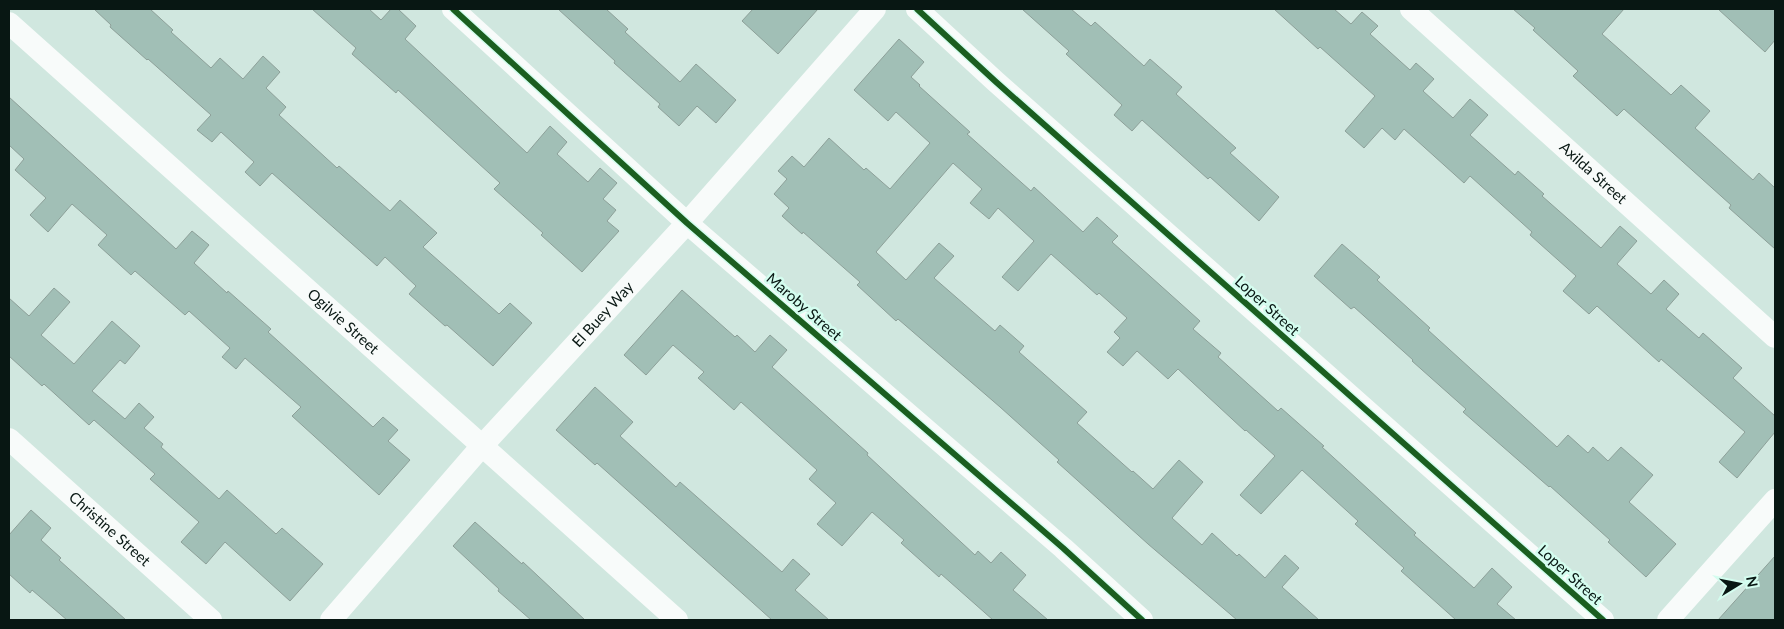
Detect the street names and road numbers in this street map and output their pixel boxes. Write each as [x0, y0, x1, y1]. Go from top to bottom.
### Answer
street label: Axilda Street [1556, 137, 1631, 207]
street label: Maroby Street [763, 269, 846, 344]
street label: Loper Street [1232, 272, 1304, 339]
street label: El Buey Way [568, 277, 637, 350]
street label: Ogilvie Street [304, 284, 384, 358]
street label: Christine Street [66, 487, 155, 570]
street label: Loper Street [1535, 541, 1607, 608]

